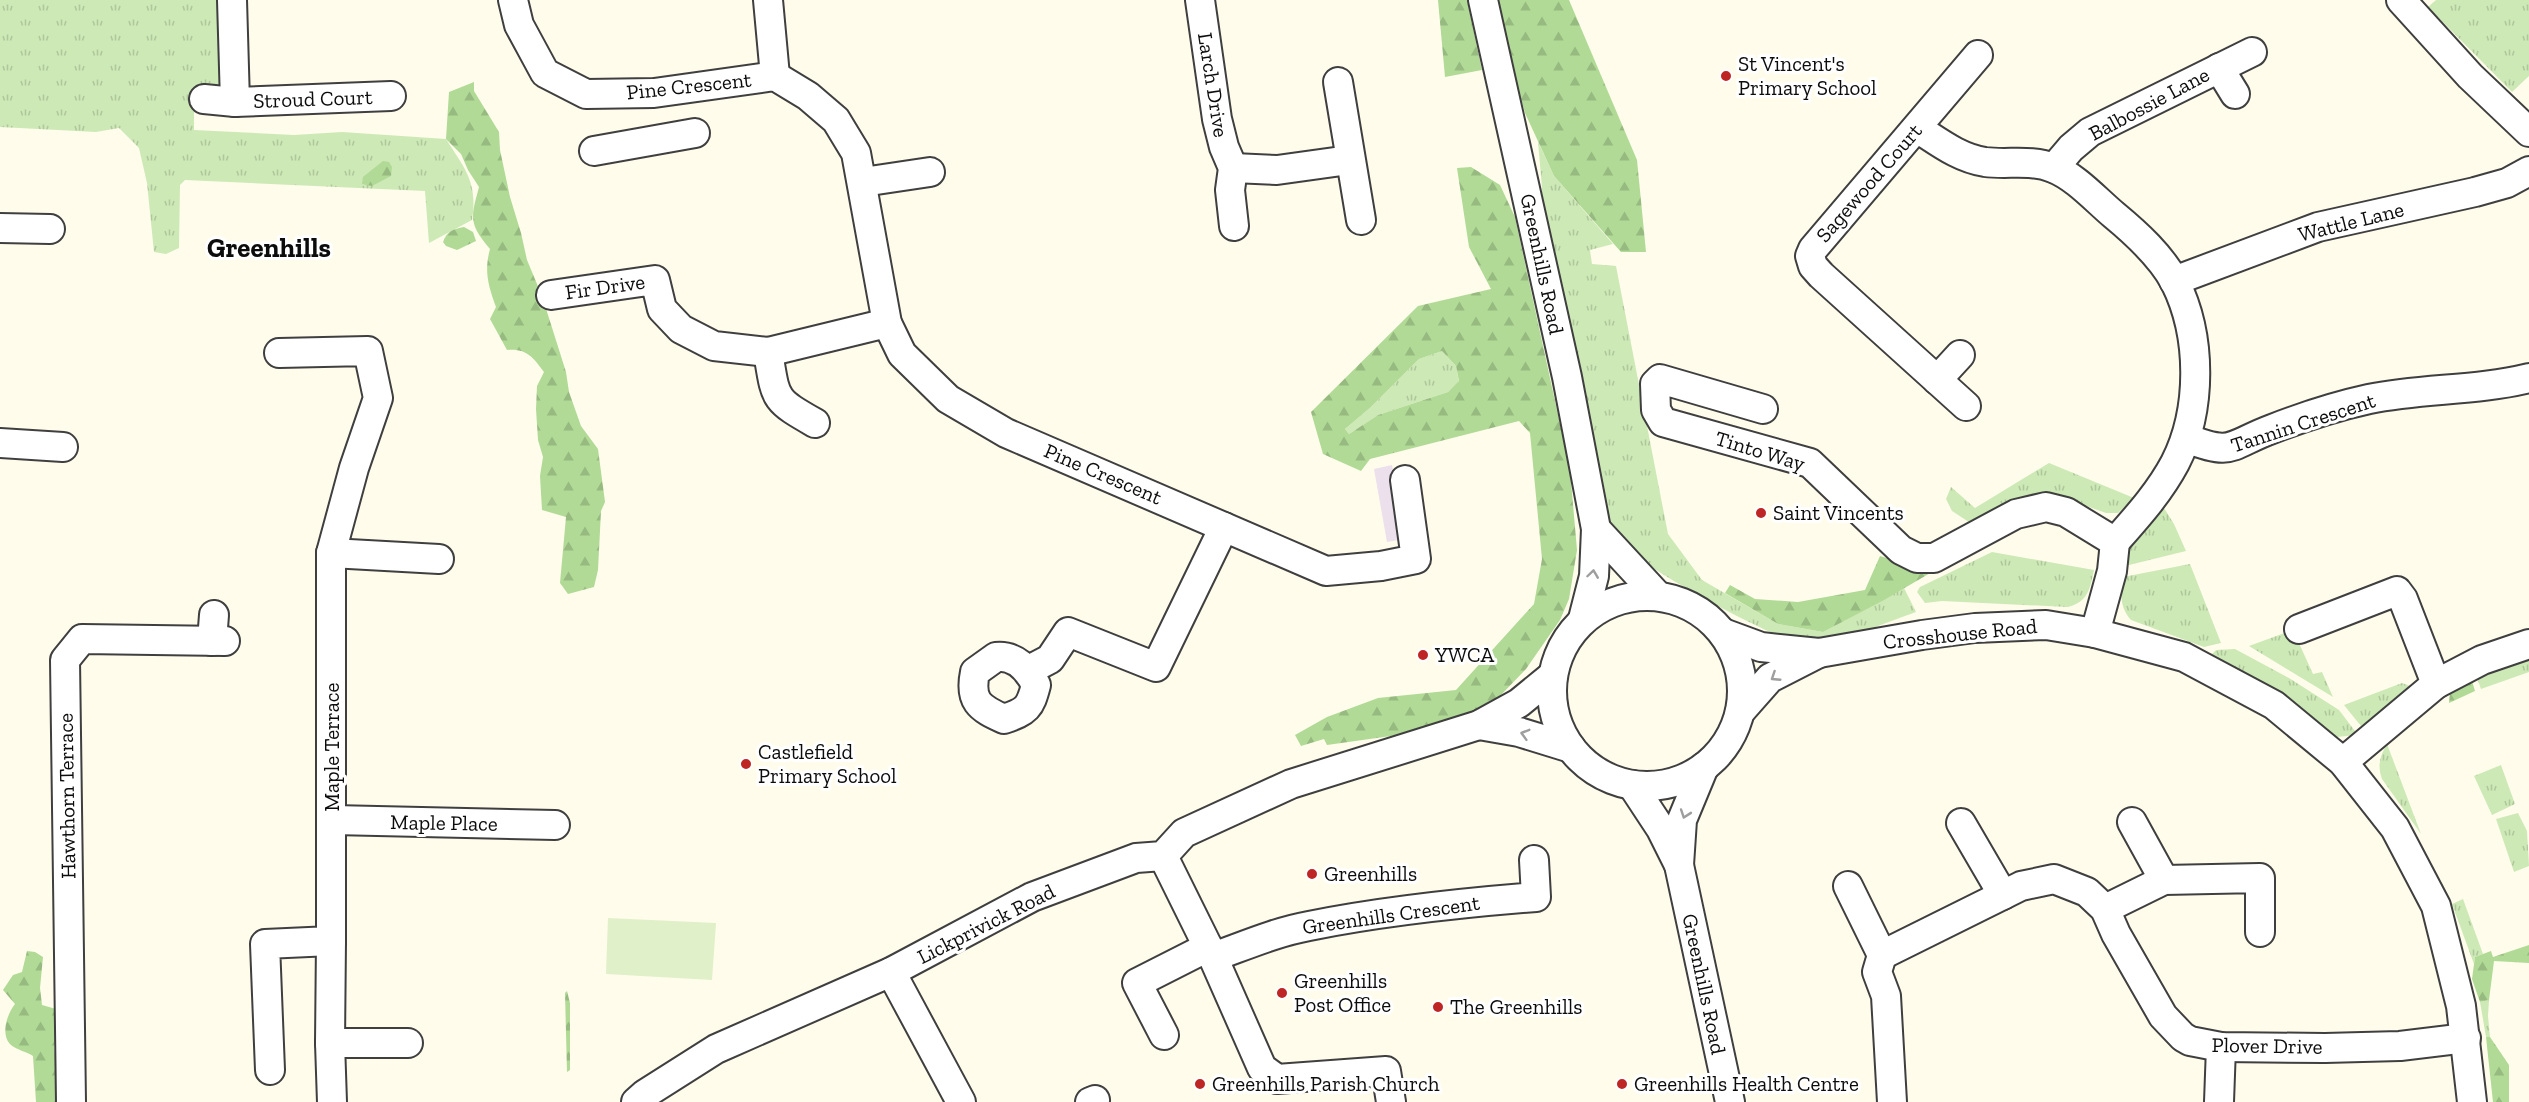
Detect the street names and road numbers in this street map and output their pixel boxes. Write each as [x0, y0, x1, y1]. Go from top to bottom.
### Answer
street label: Larch Drive [1193, 31, 1234, 139]
street label: Balbossie Lane [2084, 61, 2213, 146]
street label: Pine Crescent [625, 66, 753, 104]
street label: Stroud Court [253, 84, 373, 113]
street label: Sagewood Court [1810, 118, 1927, 247]
street label: Greenhills Road [1515, 191, 1570, 337]
street label: Wattle Lane [2295, 196, 2406, 247]
street label: Fir Drive [563, 269, 647, 304]
street label: Tannin Crescent [2228, 387, 2378, 458]
street label: Tinto Way [1712, 425, 1808, 476]
street label: Pine Crescent [1041, 438, 1166, 510]
street label: Crosshouse Road [1882, 613, 2039, 654]
street label: Maple Terrace [319, 683, 344, 811]
street label: Hawthorn Terrace [53, 713, 80, 879]
street label: Maple Place [390, 809, 498, 836]
street label: Lickprivick Road [913, 878, 1059, 969]
street label: Greenhills Crescent [1301, 890, 1481, 939]
street label: Greenhills Road [1677, 911, 1732, 1057]
street label: Plover Drive [2211, 1032, 2323, 1059]

